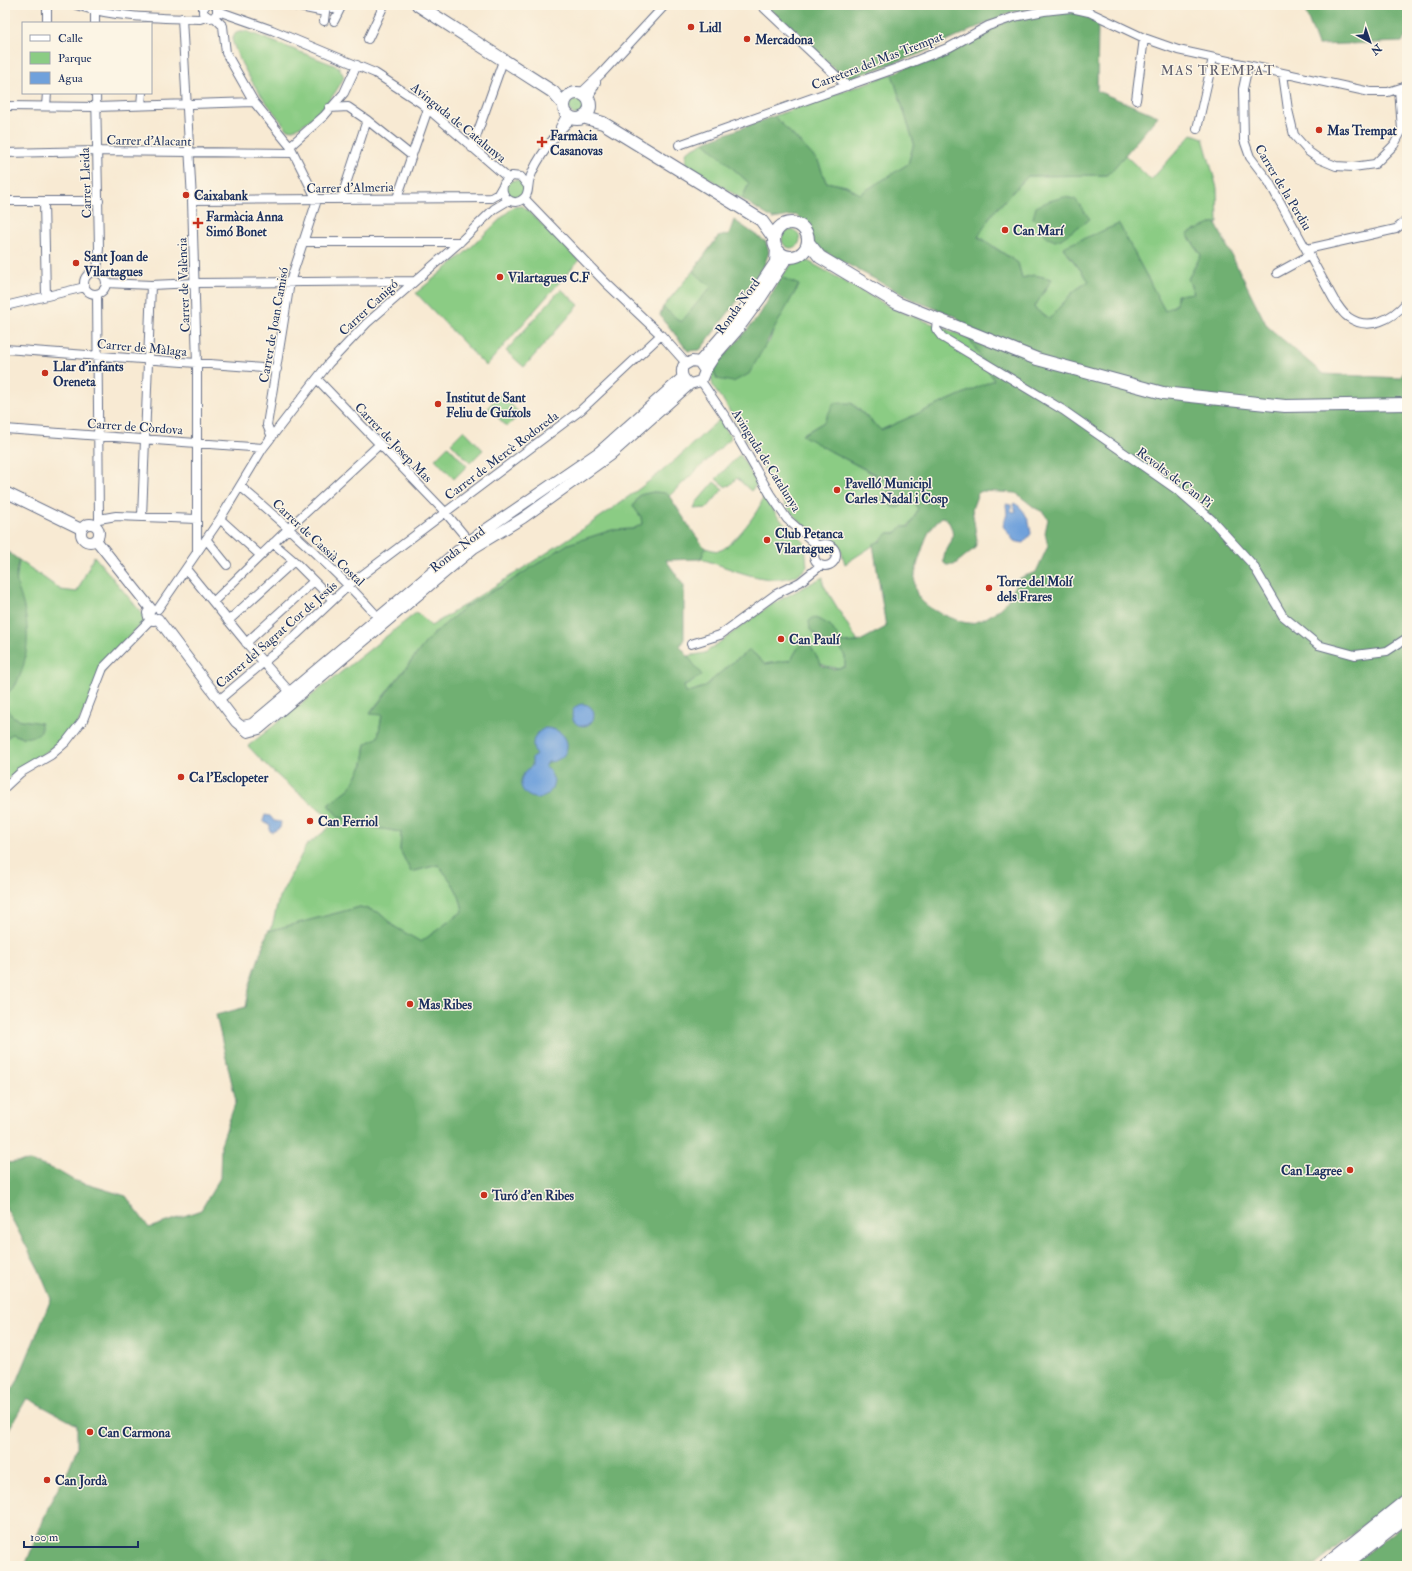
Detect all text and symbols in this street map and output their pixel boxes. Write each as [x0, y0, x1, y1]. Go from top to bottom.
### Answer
place label: Lidl [699, 20, 722, 36]
legend [22, 22, 152, 94]
marker: Lidl [686, 22, 696, 32]
north arrow [1350, 22, 1390, 62]
street label: Carretera del Mas Trempat [809, 28, 946, 94]
text: Calle [58, 31, 83, 46]
place label: Mercadona [754, 32, 814, 48]
marker: Mercadona [742, 34, 752, 44]
text: N [1367, 40, 1385, 58]
text: Parque [58, 51, 92, 66]
district label: MAS TREMPAT [1161, 62, 1275, 79]
text: Agua [57, 71, 84, 86]
street label: Avinguda de Catalunya [406, 79, 510, 167]
place label: Mas Trempat [1326, 123, 1397, 140]
marker: Mas Trempat [1314, 125, 1324, 135]
place label: Farmàcia Casanovas [550, 128, 603, 159]
street label: Carrer d'Alacant [106, 132, 192, 150]
marker: Farmàcia Casanovas [537, 137, 547, 147]
street label: Carrer de la Perdiu [1251, 142, 1315, 234]
street label: Carrer Lleida [77, 147, 95, 219]
street label: Carrer d'Almeria [306, 179, 395, 197]
place label: Caixabank [194, 188, 249, 204]
marker: Caixabank [181, 190, 191, 200]
place label: Farmàcia Anna Simó Bonet [206, 209, 284, 240]
marker: Farmàcia Anna Simó Bonet [193, 218, 203, 228]
place label: Can Marí [1013, 223, 1065, 239]
marker: Can Marí [1000, 225, 1010, 235]
street label: Carrer de València [174, 237, 194, 333]
place label: Sant Joan de Vilartagues [83, 249, 149, 281]
marker: Sant Joan de Vilartagues [71, 258, 81, 268]
street label: Carrer de Joan Camisó [256, 266, 292, 384]
place label: Vilartagues C.F [507, 270, 590, 287]
marker: Vilartagues C.F [495, 272, 505, 282]
street label: Ronda Nord [712, 275, 764, 338]
street label: Carrer Canigó [336, 276, 402, 339]
street label: Carrer de Màlaga [96, 336, 188, 360]
place label: Llar d'infants Oreneta [53, 359, 124, 390]
marker: Llar d'infants Oreneta [40, 368, 50, 378]
place label: Institut de Sant Feliu de Guíxols [446, 390, 531, 421]
street label: Carrer de Josep Mas [350, 399, 436, 487]
marker: Institut de Sant Feliu de Guíxols [433, 399, 443, 409]
street label: Avinguda de Catalunya [727, 405, 805, 516]
street label: Carrer de Mercè Rodoreda [442, 407, 562, 504]
street label: Carrer de Còrdova [86, 416, 184, 438]
street label: Revolts de Can Pi [1133, 444, 1216, 512]
place label: Pavelló Municipl Carles Nadal i Cosp [845, 476, 948, 508]
marker: Pavelló Municipl Carles Nadal i Cosp [832, 485, 842, 495]
street label: Carrer de Cassià Costal [269, 496, 368, 590]
street label: Ronda Nord [427, 523, 489, 576]
place label: Club Petanca Vilartagues [774, 526, 844, 558]
marker: Club Petanca Vilartagues [762, 535, 772, 545]
place label: Torre del Molí dels Frares [996, 574, 1074, 605]
street label: Carrer del Sagrat Cor de Jesús [213, 577, 341, 692]
marker: Torre del Molí dels Frares [984, 583, 994, 593]
place label: Can Paulí [789, 632, 841, 648]
marker: Can Paulí [776, 634, 786, 644]
place label: Ca l'Esclopeter [189, 770, 269, 787]
marker: Ca l'Esclopeter [176, 772, 186, 782]
place label: Can Ferriol [318, 814, 379, 830]
marker: Can Ferriol [305, 816, 315, 826]
place label: Mas Ribes [417, 997, 473, 1013]
marker: Mas Ribes [405, 999, 415, 1009]
place label: Can Lagree [1281, 1163, 1343, 1180]
marker: Can Lagree [1345, 1165, 1355, 1175]
place label: Turó d'en Ribes [491, 1188, 575, 1204]
marker: Turó d'en Ribes [479, 1190, 489, 1200]
place label: Can Carmona [98, 1425, 171, 1441]
marker: Can Carmona [85, 1427, 95, 1437]
place label: Can Jordà [55, 1473, 108, 1490]
marker: Can Jordà [42, 1475, 52, 1485]
scale bar [24, 1523, 138, 1549]
text: 100 m [30, 1530, 59, 1545]

